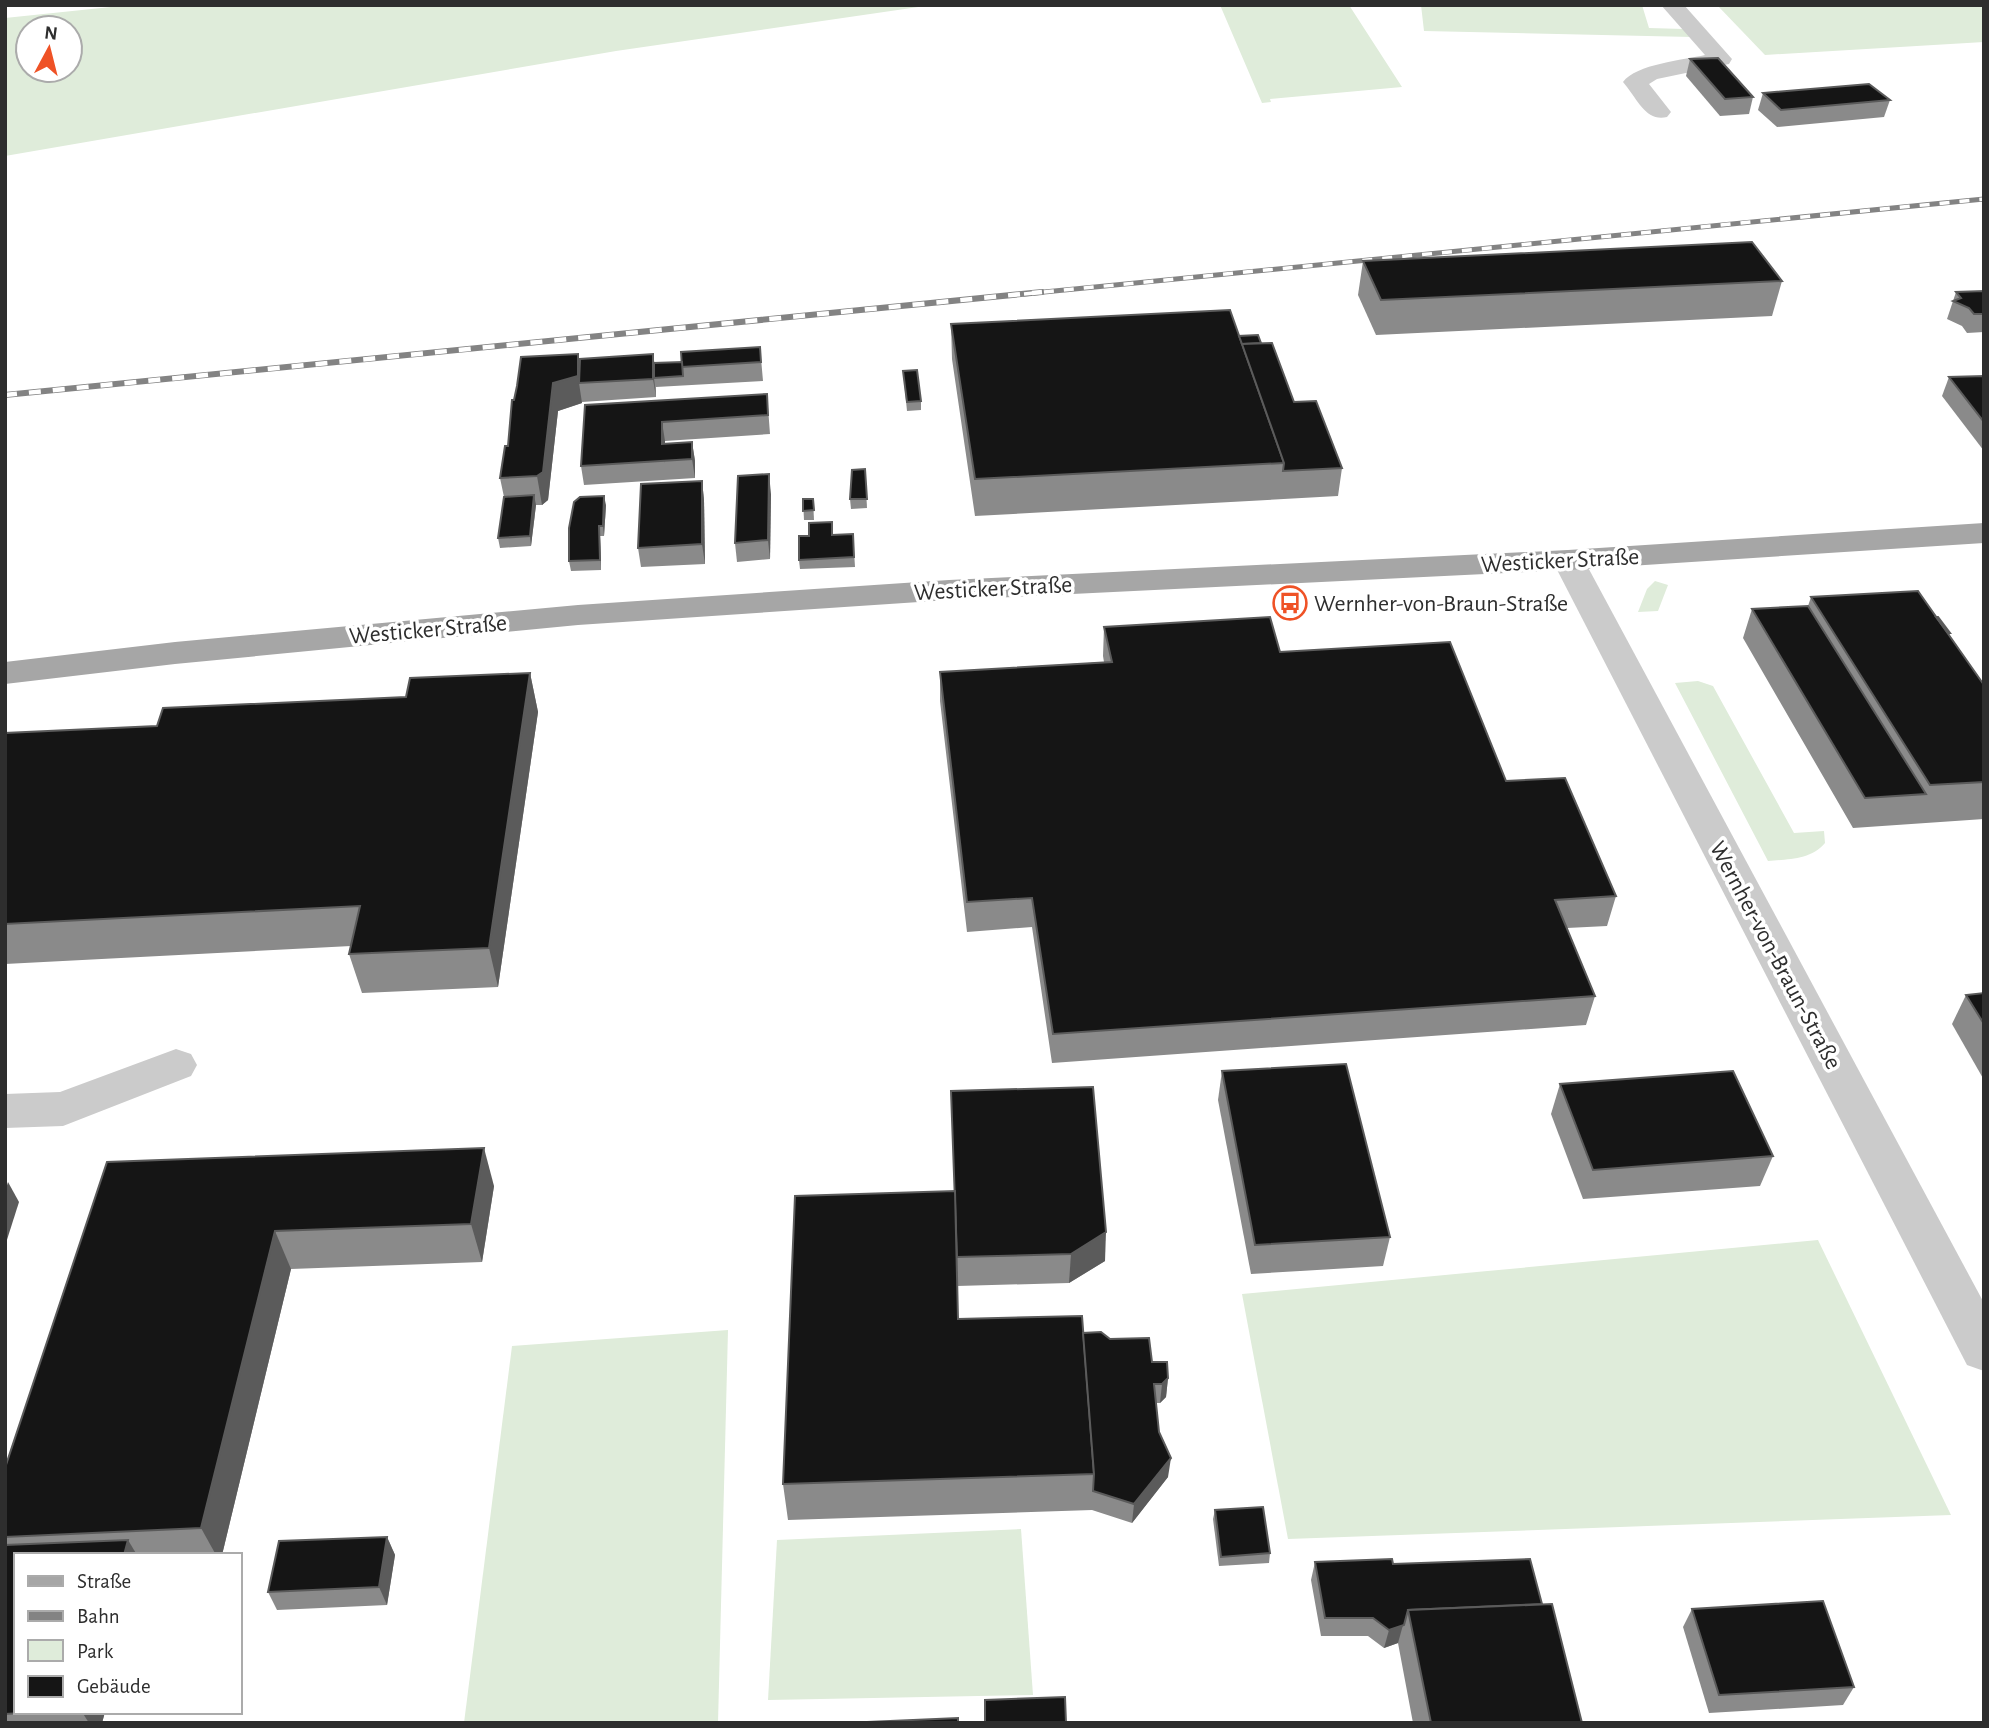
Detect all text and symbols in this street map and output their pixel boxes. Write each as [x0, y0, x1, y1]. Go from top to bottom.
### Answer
north arrow [14, 14, 84, 84]
text: N [43, 23, 59, 44]
street label: Westicker Straße [1480, 545, 1640, 577]
street label: Westicker Straße [913, 573, 1073, 605]
bus stop icon: Wernher-von-Braun-Straße [1271, 584, 1309, 622]
place label: Wernher-von-Braun-Straße [1314, 592, 1568, 616]
street label: Westicker Straße [348, 611, 508, 649]
street label: Wernher-von-Braun-Straße [1705, 838, 1845, 1073]
legend [14, 1553, 242, 1714]
text: Straße [77, 1571, 131, 1592]
text: Bahn [77, 1606, 120, 1627]
text: Park [77, 1641, 114, 1662]
text: Gebäude [77, 1676, 151, 1697]

